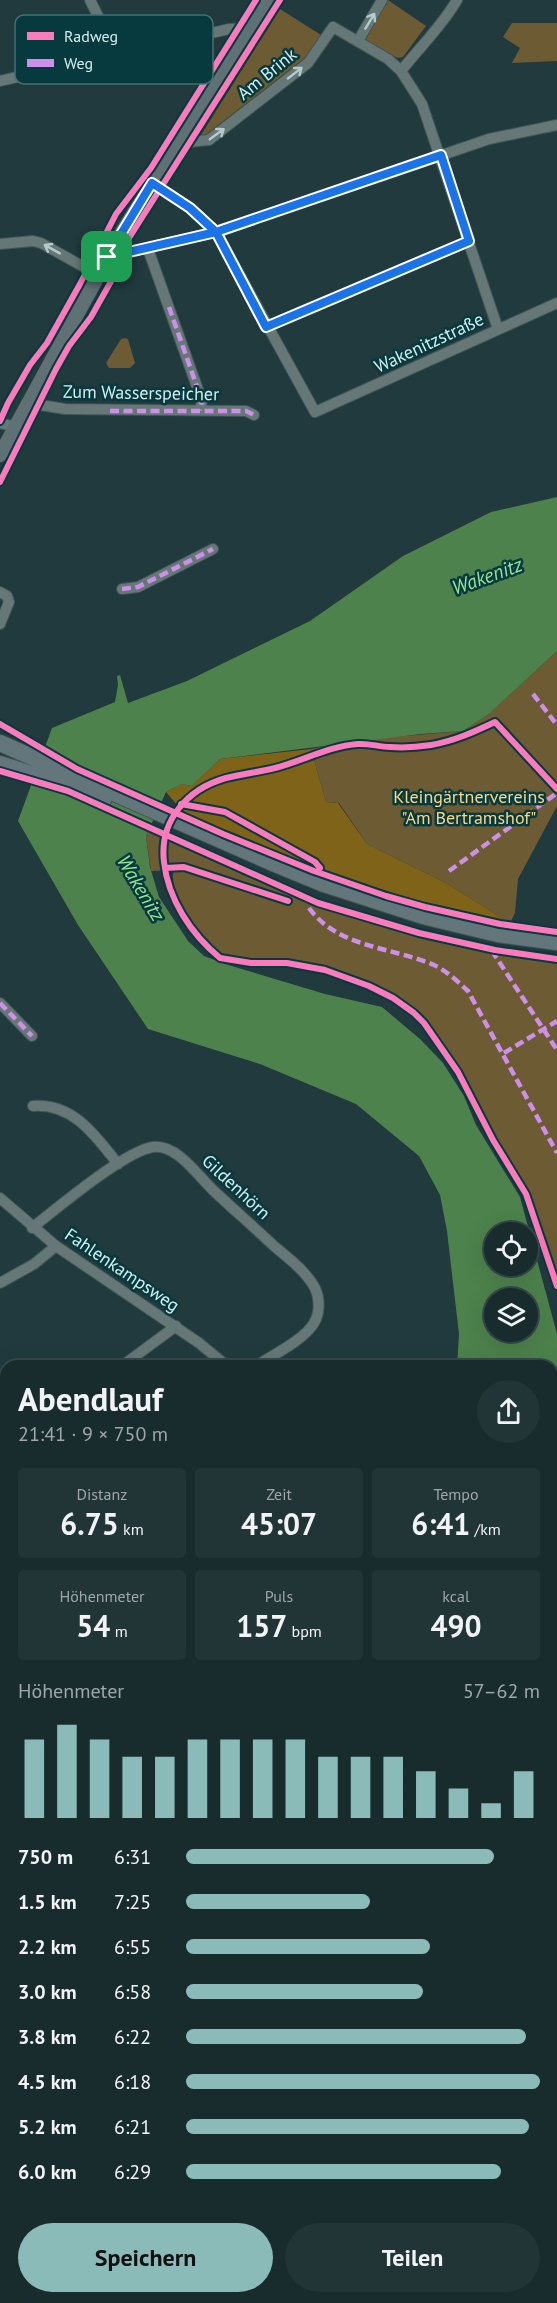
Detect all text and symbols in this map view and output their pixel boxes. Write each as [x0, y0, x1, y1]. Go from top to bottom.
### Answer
one-way arrow [365, 13, 377, 30]
legend [15, 15, 213, 84]
text: Radweg [64, 26, 118, 46]
street label: Am Brink [232, 42, 301, 105]
text: Weg [64, 53, 93, 73]
one-way arrow [287, 67, 303, 80]
one-way arrow [208, 128, 224, 140]
pin [81, 231, 132, 282]
icon: arrive [90, 240, 123, 273]
one-way arrow [43, 243, 61, 254]
street label: Wakenitzstraße [370, 307, 487, 378]
street label: Zum Wasserspeicher [63, 380, 219, 405]
water label: Wakenitz [448, 551, 526, 601]
park label: Kleingärtnervereins "Am Bertramshof" [393, 785, 545, 829]
water label: Wakenitz [111, 850, 171, 926]
street label: Gildenhörn [197, 1149, 275, 1224]
map controls [484, 1222, 538, 1342]
button: locate [484, 1222, 538, 1276]
street label: Fahlenkampsweg [61, 1223, 184, 1316]
button: layers [484, 1288, 538, 1342]
text: Abendlauf [18, 1377, 163, 1420]
button: share [477, 1380, 540, 1443]
text: 21:41 · 9 × 750 m [18, 1421, 168, 1447]
text: Distanz [77, 1484, 127, 1504]
text: Zeit [266, 1484, 292, 1504]
text: Tempo [433, 1484, 479, 1504]
text: 6.75 [60, 1504, 119, 1543]
text: 45:07 [241, 1504, 317, 1543]
text: 6:41 [411, 1504, 470, 1543]
text: km [119, 1519, 144, 1539]
text: /km [470, 1519, 501, 1539]
text: Höhenmeter [60, 1586, 144, 1606]
text: Puls [265, 1586, 293, 1606]
text: kcal [442, 1586, 470, 1606]
text: 54 [76, 1606, 110, 1645]
text: 157 [236, 1606, 287, 1645]
text: 490 [430, 1606, 482, 1645]
text: m [110, 1621, 128, 1641]
text: bpm [287, 1621, 322, 1641]
text: Höhenmeter [18, 1678, 124, 1704]
text: 57–62 m [463, 1678, 540, 1704]
text: 750 m [18, 1844, 73, 1870]
text: 6:31 [114, 1844, 151, 1870]
text: 1.5 km [18, 1889, 77, 1915]
text: 7:25 [114, 1889, 151, 1915]
text: 2.2 km [18, 1934, 77, 1960]
text: 6:55 [114, 1934, 151, 1960]
text: 3.0 km [18, 1979, 77, 2005]
text: 6:58 [114, 1979, 151, 2005]
text: 3.8 km [18, 2024, 77, 2050]
text: 6:22 [114, 2024, 151, 2050]
text: 4.5 km [18, 2069, 77, 2095]
text: 6:18 [114, 2069, 151, 2095]
text: 5.2 km [18, 2114, 77, 2140]
text: 6:21 [114, 2114, 151, 2140]
text: 6.0 km [18, 2159, 77, 2185]
text: 6:29 [114, 2159, 151, 2185]
button: Speichern [18, 2223, 273, 2292]
button: Teilen [285, 2223, 540, 2292]

